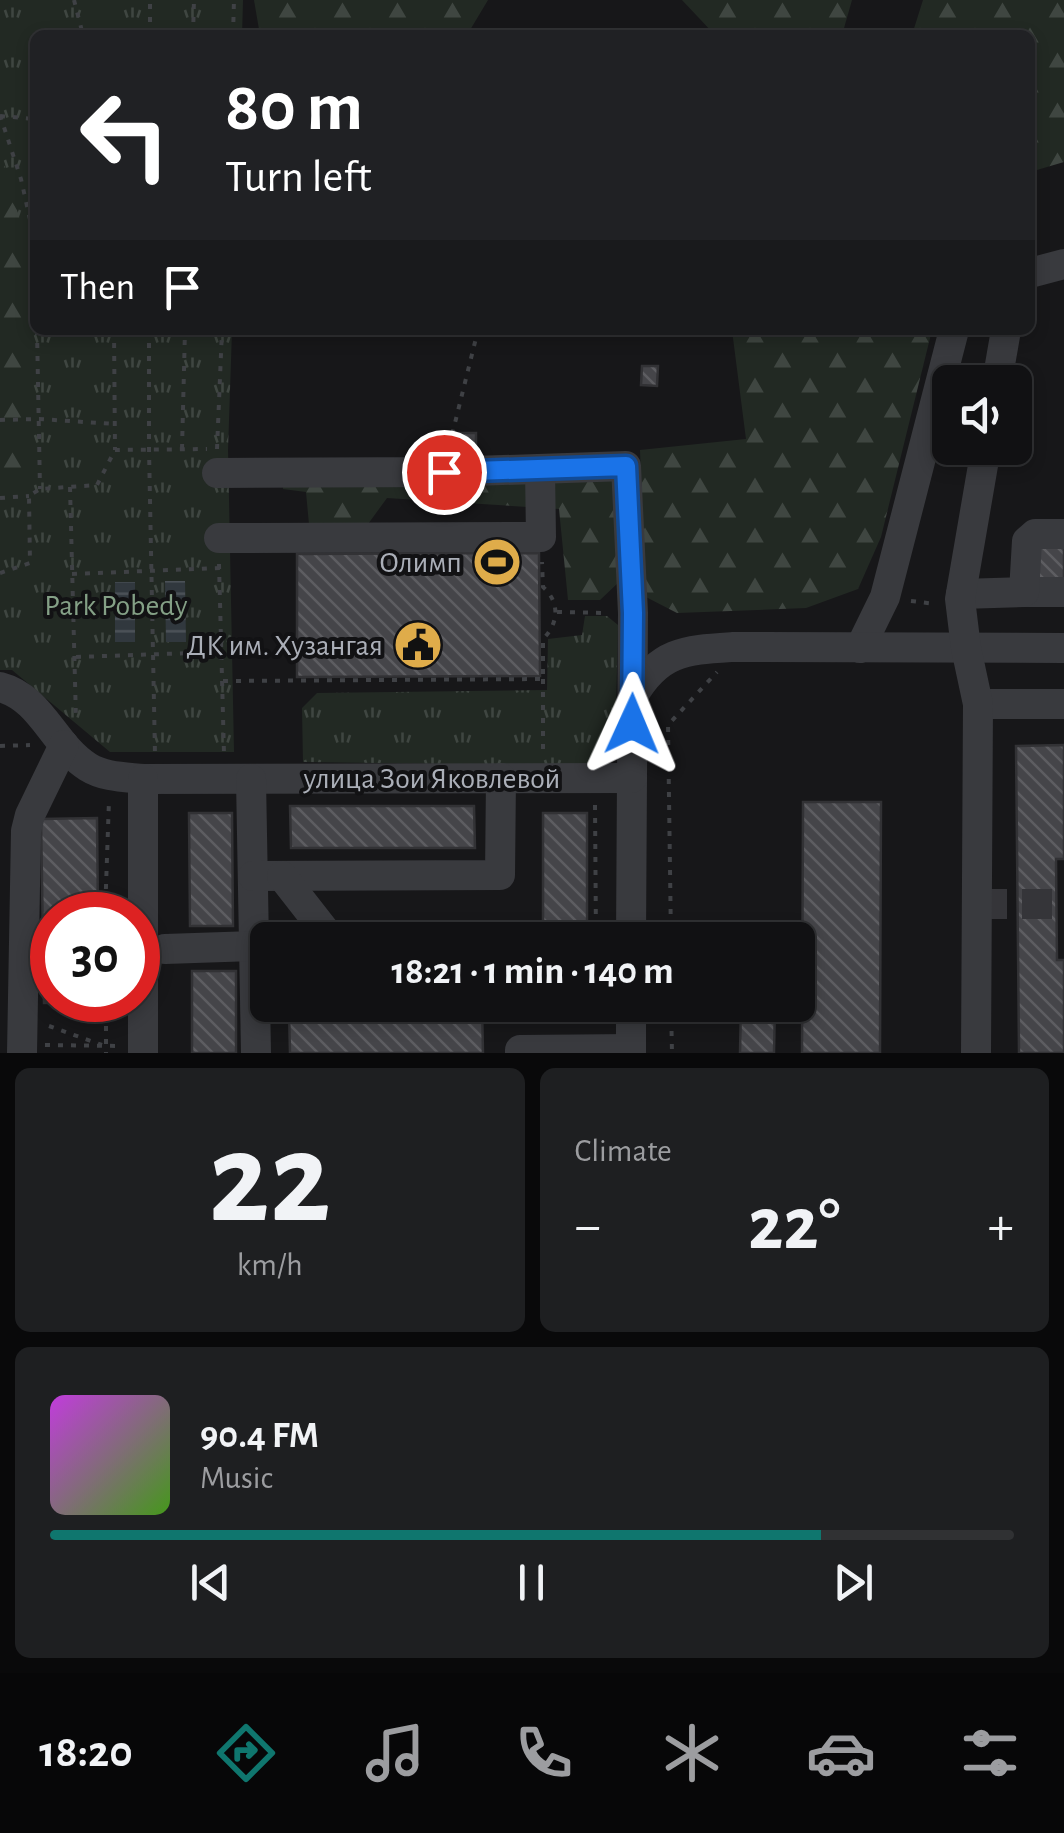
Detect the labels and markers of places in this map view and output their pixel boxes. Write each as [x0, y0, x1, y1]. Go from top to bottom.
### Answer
pin [402, 430, 487, 515]
sports icon: Олимп [471, 536, 523, 588]
place label: Олимп [379, 548, 462, 578]
public building icon: ДК им. Хузангая [392, 619, 444, 671]
place label: ДК им. Хузангая [187, 631, 383, 661]

